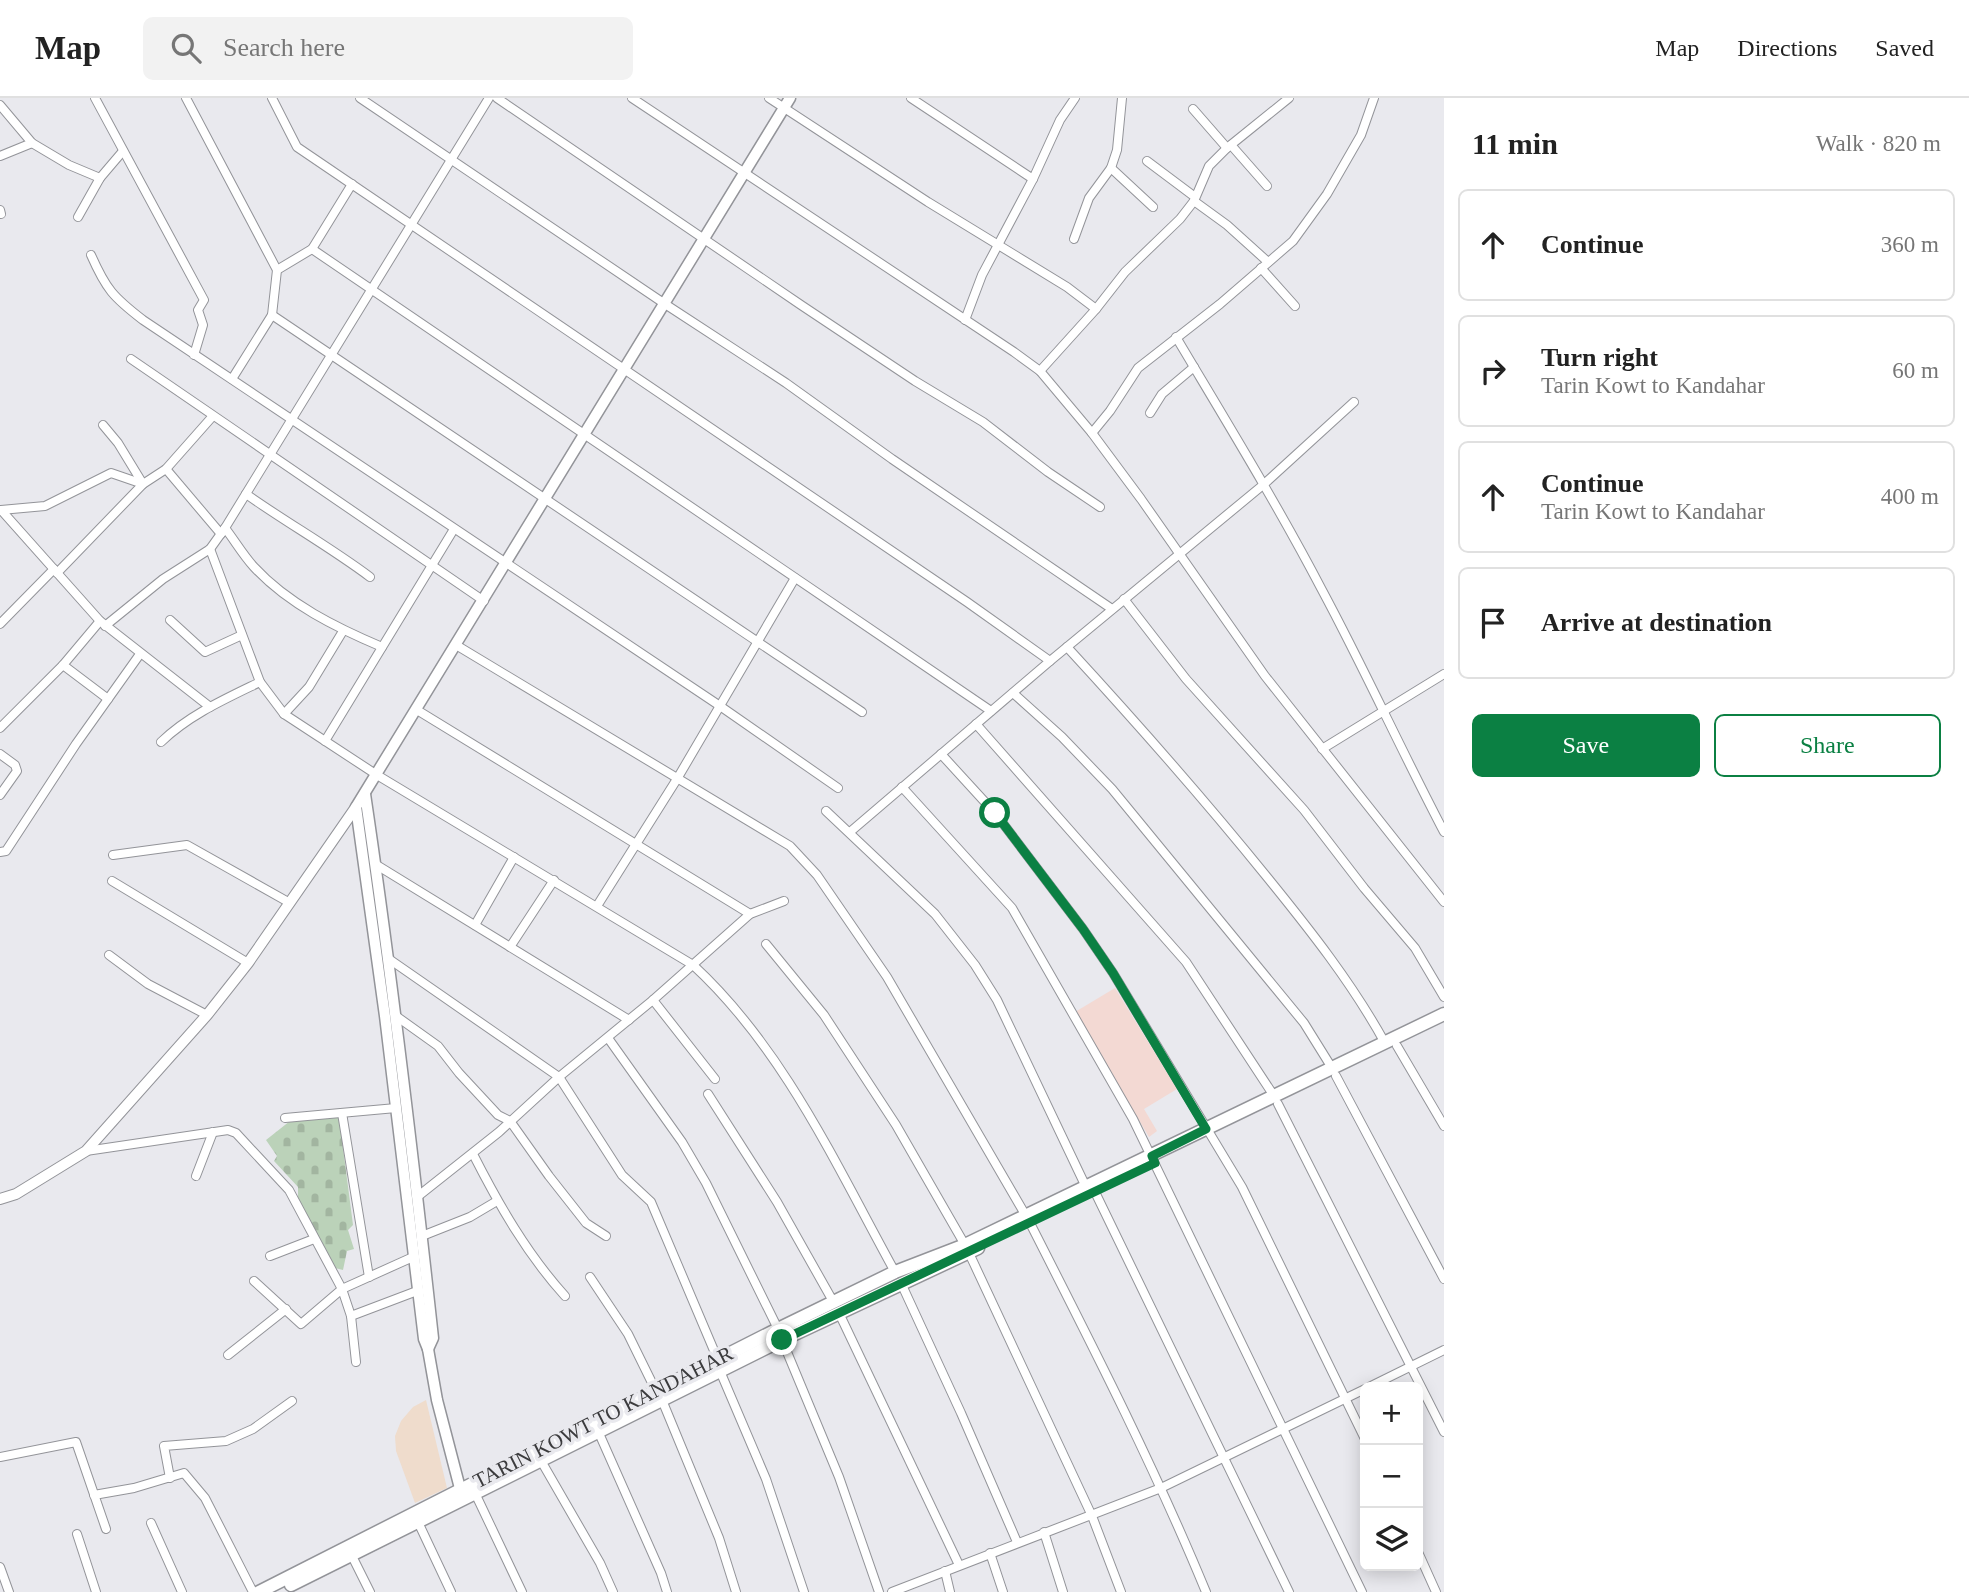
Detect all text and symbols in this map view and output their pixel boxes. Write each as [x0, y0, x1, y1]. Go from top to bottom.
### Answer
search box [143, 17, 633, 80]
icon: search [167, 29, 205, 67]
text: Map [35, 30, 101, 66]
text: Search here [223, 33, 345, 62]
text: Map [1655, 35, 1699, 61]
text: Directions [1737, 35, 1837, 61]
text: Saved [1875, 35, 1934, 61]
text: 11 min [1472, 127, 1558, 160]
text: Walk · 820 m [1816, 131, 1941, 156]
icon: ahead [1474, 226, 1512, 264]
text: Continue [1541, 230, 1644, 259]
text: 360 m [1881, 232, 1939, 257]
text: Turn right [1541, 343, 1658, 372]
icon: right [1474, 352, 1512, 390]
text: 60 m [1892, 358, 1939, 383]
text: Tarin Kowt to Kandahar [1541, 373, 1765, 398]
text: Continue [1541, 469, 1644, 498]
icon: ahead [1474, 478, 1512, 516]
text: 400 m [1881, 484, 1939, 509]
text: Tarin Kowt to Kandahar [1541, 499, 1765, 524]
icon: arrive [1474, 604, 1512, 642]
text: Arrive at destination [1541, 608, 1772, 637]
button: Save [1472, 714, 1700, 777]
button: Share [1714, 714, 1941, 777]
route start [979, 797, 1010, 828]
route end [766, 1324, 797, 1355]
street label: TARIN KOWT TO KANDAHAR [469, 1341, 737, 1493]
map controls [1360, 1382, 1423, 1571]
button: + [1360, 1382, 1423, 1445]
button: − [1360, 1445, 1423, 1508]
button: layers [1360, 1508, 1423, 1571]

